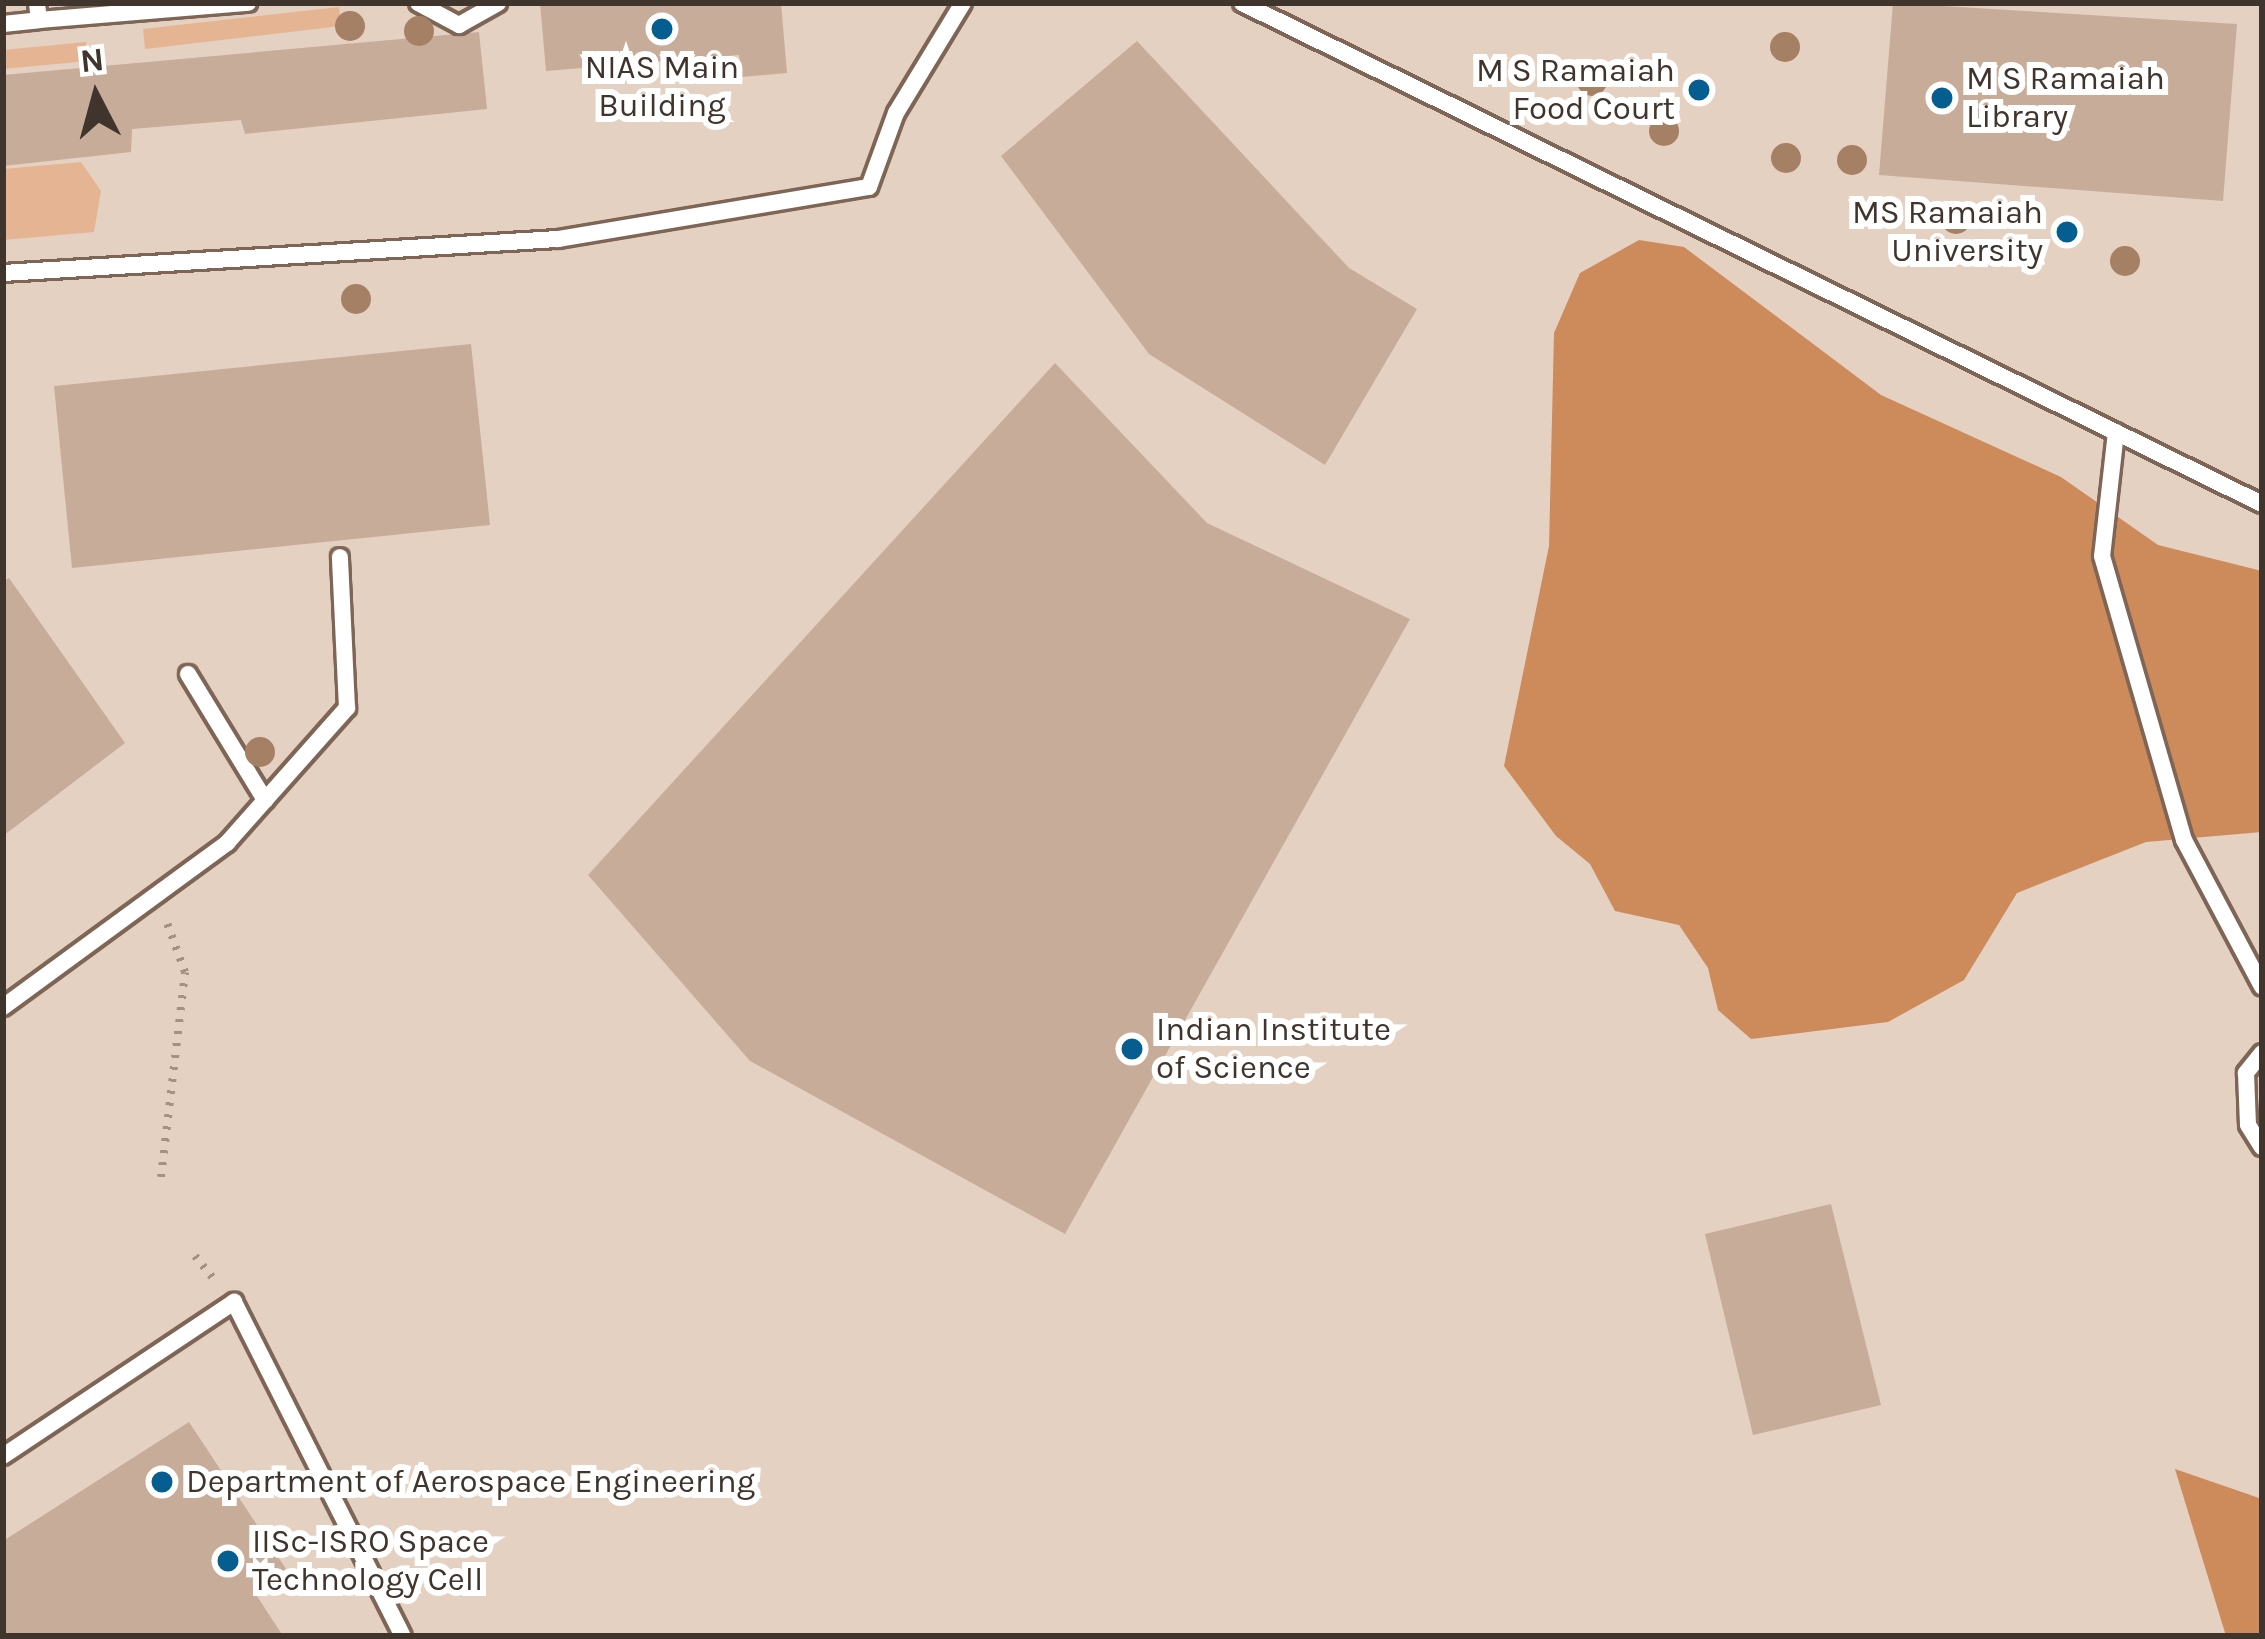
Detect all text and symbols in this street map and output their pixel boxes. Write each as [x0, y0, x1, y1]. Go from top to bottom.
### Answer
marker: NIAS Main Building [649, 16, 675, 42]
north arrow [36, 36, 156, 156]
text: N [78, 40, 106, 80]
place label: NIAS Main Building [585, 48, 739, 126]
place label: M S Ramaiah Food Court [1476, 51, 1675, 129]
place label: M S Ramaiah Library [1966, 59, 2165, 137]
marker: M S Ramaiah Food Court [1686, 77, 1712, 103]
marker: M S Ramaiah Library [1929, 85, 1955, 111]
place label: MS Ramaiah University [1852, 193, 2043, 271]
marker: MS Ramaiah University [2054, 219, 2080, 245]
place label: Indian Institute of Science [1156, 1010, 1391, 1088]
marker: Indian Institute of Science [1119, 1036, 1145, 1062]
place label: Department of Aerospace Engineering [186, 1462, 755, 1502]
marker: Department of Aerospace Engineering [149, 1469, 175, 1495]
place label: IISc-ISRO Space Technology Cell [252, 1522, 489, 1600]
marker: IISc-ISRO Space Technology Cell [215, 1548, 241, 1574]

